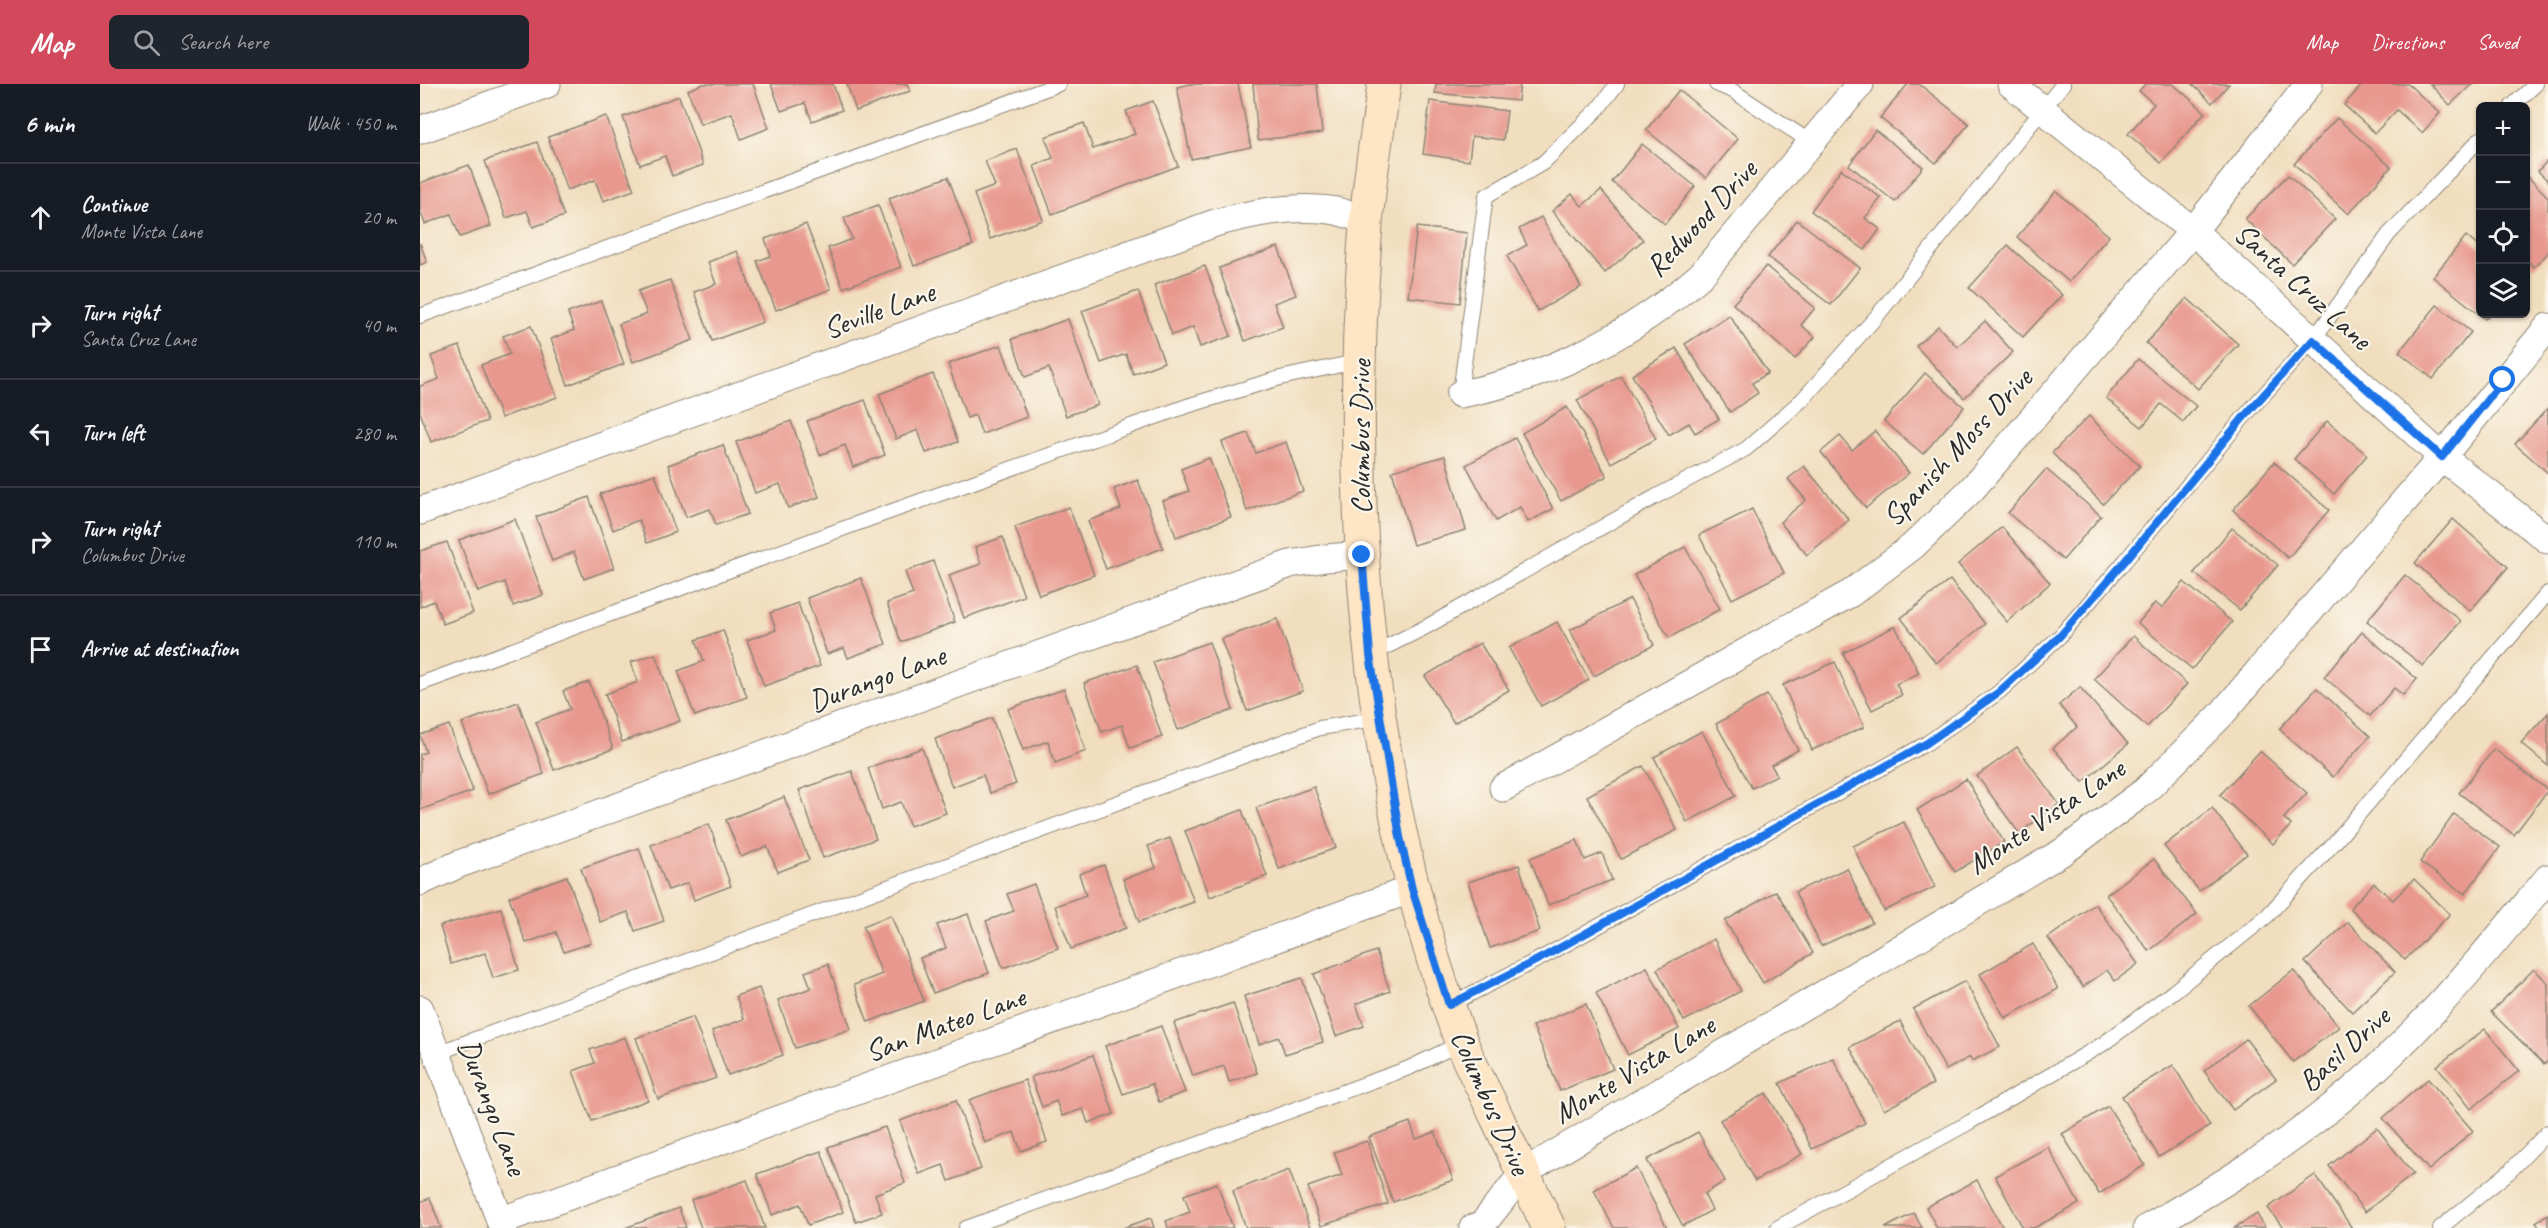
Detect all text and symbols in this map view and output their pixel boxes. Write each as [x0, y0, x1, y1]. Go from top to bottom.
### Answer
search box [109, 15, 529, 69]
text: Map [30, 25, 73, 60]
icon: search [130, 26, 163, 59]
text: Search here [178, 28, 268, 56]
text: Map [2306, 29, 2338, 55]
text: Directions [2371, 29, 2444, 55]
text: Saved [2477, 29, 2518, 55]
map controls [2476, 102, 2530, 318]
button: + [2476, 102, 2530, 156]
text: 6 min [24, 107, 74, 140]
text: Walk · 450 m [306, 111, 396, 136]
street label: Redwood Drive [1637, 150, 1767, 285]
button: − [2476, 156, 2530, 210]
text: Continue [81, 191, 147, 219]
icon: ahead [24, 201, 57, 234]
text: 20 m [362, 205, 396, 230]
button: locate [2476, 210, 2530, 264]
street label: Santa Cruz Lane [2226, 214, 2381, 359]
text: Monte Vista Lane [81, 219, 202, 244]
button: layers [2476, 264, 2530, 318]
street label: Seville Lane [818, 272, 942, 348]
text: Turn right [81, 299, 158, 327]
icon: right [24, 309, 57, 342]
text: 40 m [362, 313, 396, 338]
text: Santa Cruz Lane [81, 327, 196, 352]
street label: Columbus Drive [1341, 358, 1379, 514]
street label: Spanish Moss Drive [1874, 358, 2042, 534]
route start [2489, 366, 2515, 392]
icon: left [24, 417, 57, 450]
text: Turn left [81, 419, 145, 447]
text: 280 m [353, 421, 396, 446]
text: Turn right [81, 515, 158, 543]
icon: right [24, 525, 57, 558]
text: 110 m [353, 529, 396, 554]
route end [1348, 541, 1374, 567]
text: Columbus Drive [81, 543, 184, 568]
icon: arrive [24, 633, 57, 666]
text: Arrive at destination [81, 635, 238, 663]
street label: Durango Lane [804, 635, 953, 720]
street label: Monte Vista Lane [1960, 748, 2134, 883]
street label: San Mateo Lane [860, 977, 1032, 1070]
street label: Basil Drive [2290, 996, 2399, 1100]
street label: Monte Vista Lane [1546, 1005, 1724, 1132]
street label: Columbus Drive [1442, 1024, 1541, 1182]
street label: Durango Lane [450, 1034, 537, 1182]

